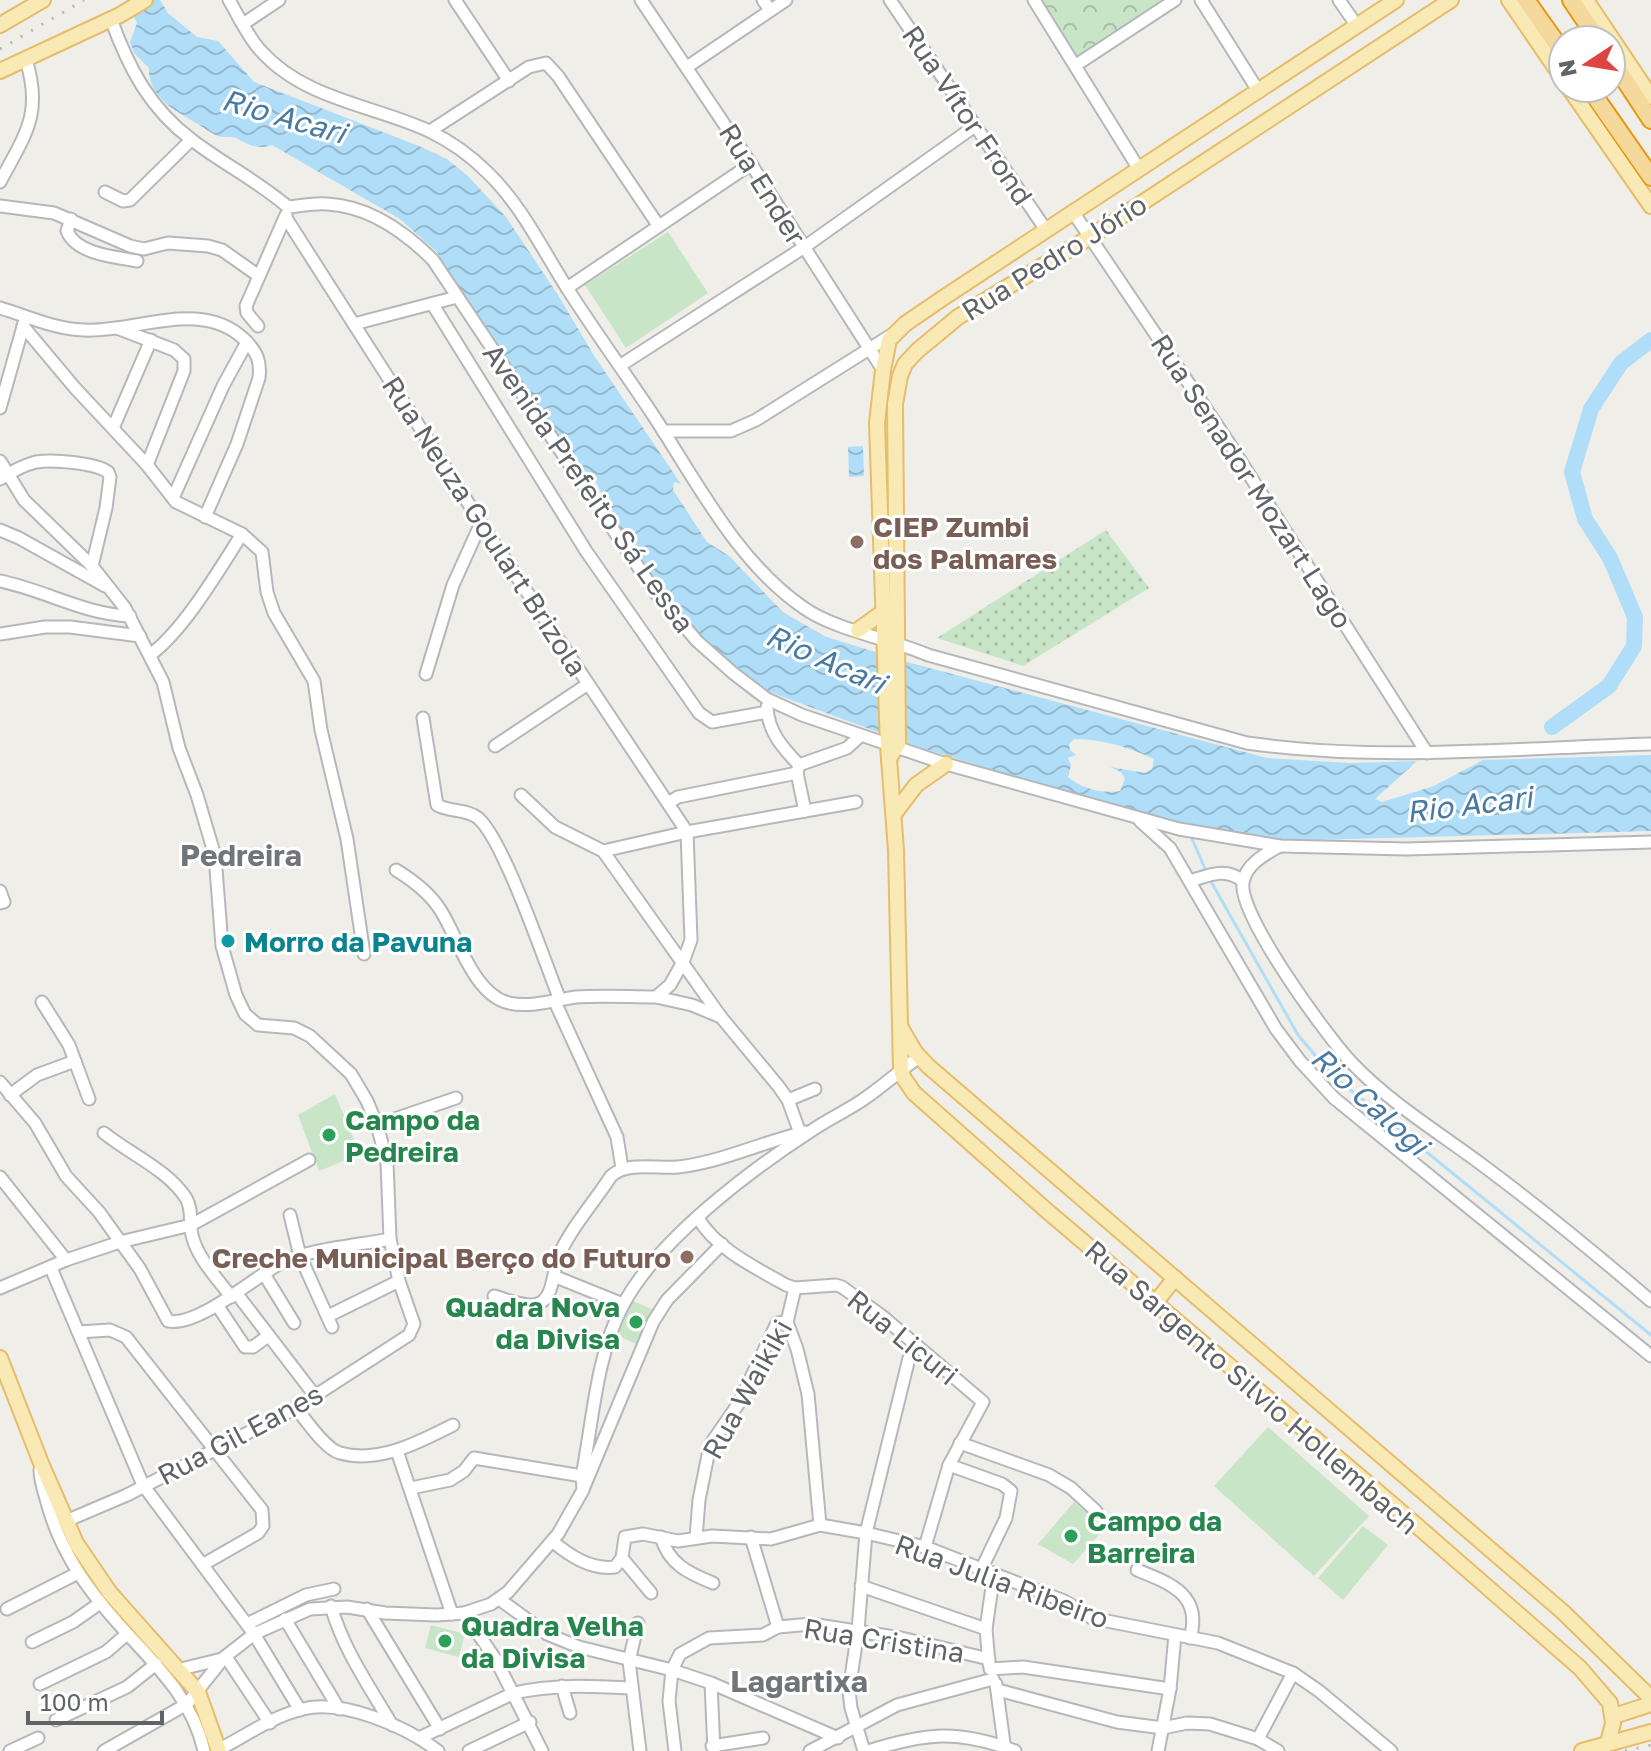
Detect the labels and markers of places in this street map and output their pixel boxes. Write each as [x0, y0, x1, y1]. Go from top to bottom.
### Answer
place label: CIEP Zumbi dos Palmares [873, 510, 1057, 575]
marker: CIEP Zumbi dos Palmares [848, 533, 866, 551]
place label: Morro da Pavuna [244, 925, 472, 958]
marker: Morro da Pavuna [219, 932, 237, 950]
place label: Campo da Pedreira [345, 1103, 480, 1168]
marker: Campo da Pedreira [320, 1126, 338, 1144]
place label: Creche Municipal Berço do Futuro [212, 1241, 671, 1274]
marker: Creche Municipal Berço do Futuro [678, 1248, 696, 1266]
place label: Quadra Nova da Divisa [445, 1290, 620, 1355]
marker: Quadra Nova da Divisa [627, 1313, 645, 1331]
place label: Campo da Barreira [1087, 1504, 1222, 1569]
marker: Campo da Barreira [1062, 1527, 1080, 1545]
place label: Quadra Velha da Divisa [461, 1609, 644, 1674]
marker: Quadra Velha da Divisa [436, 1632, 454, 1650]

